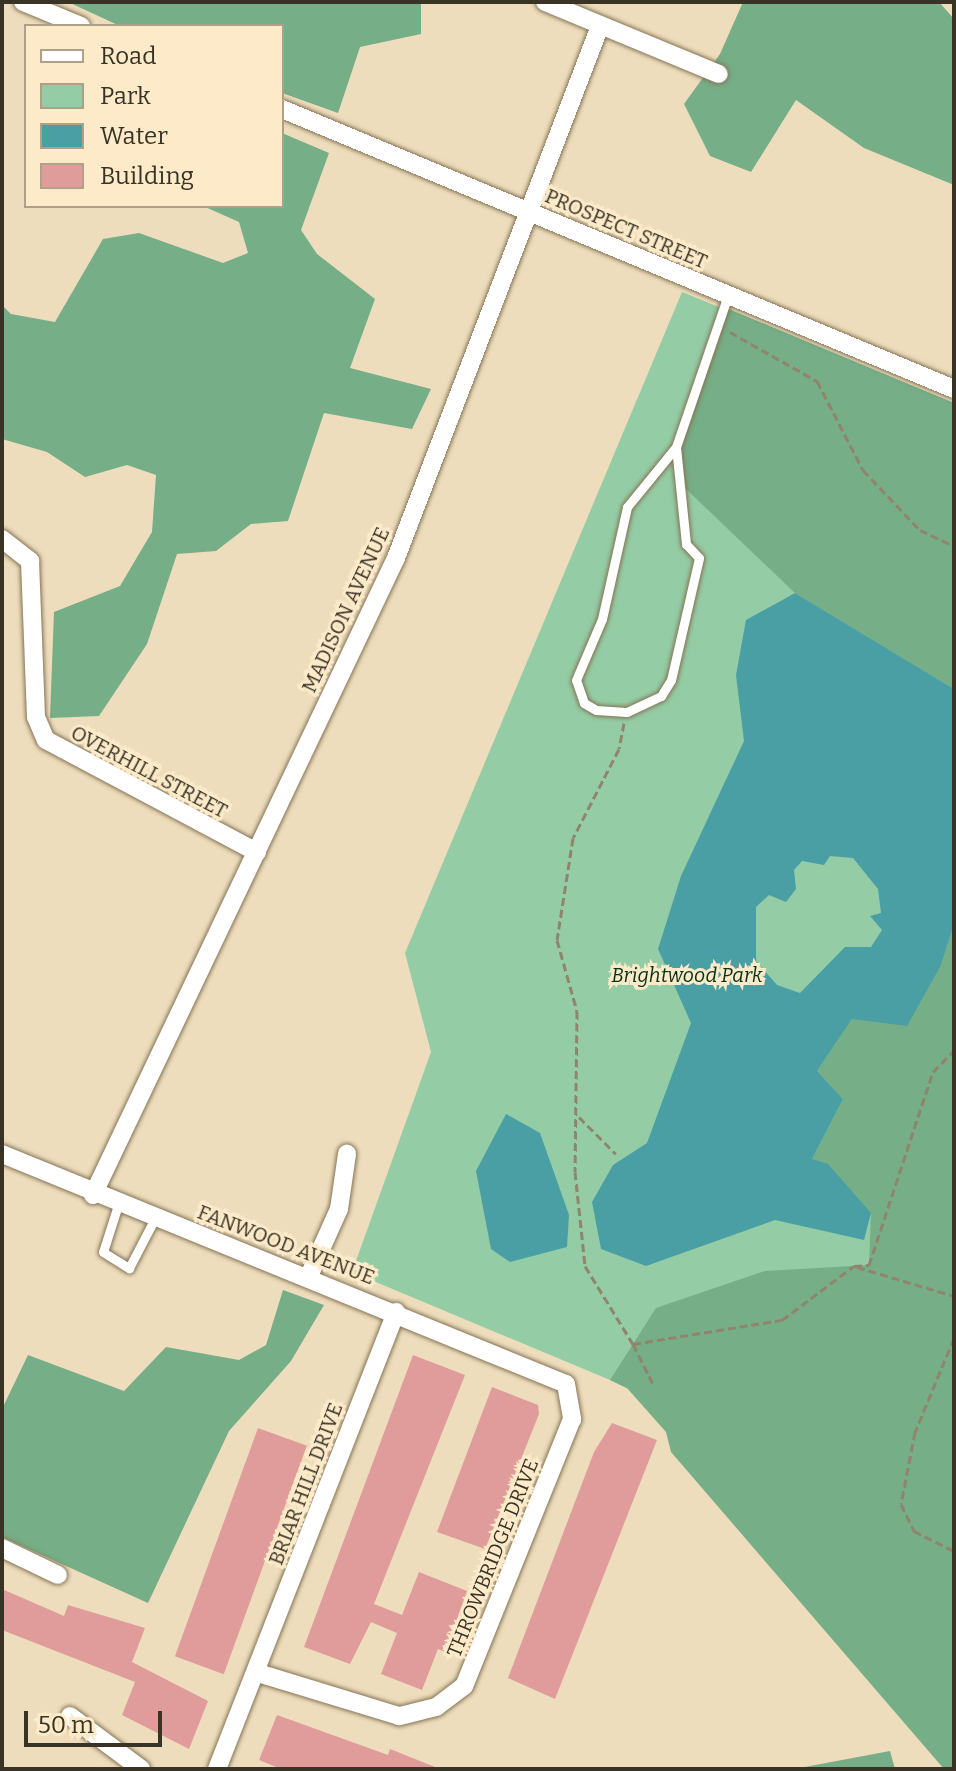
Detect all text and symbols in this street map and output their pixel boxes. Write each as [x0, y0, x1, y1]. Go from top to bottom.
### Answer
legend [24, 24, 284, 208]
text: Road [100, 42, 156, 70]
text: Park [100, 82, 151, 110]
text: Water [100, 122, 168, 150]
text: Building [100, 162, 194, 190]
street label: PROSPECT STREET [541, 184, 711, 274]
street label: MADISON AVENUE [297, 524, 395, 696]
street label: OVERHILL STREET [67, 721, 231, 823]
park label: Brightwood Park [611, 963, 763, 987]
street label: FANWOOD AVENUE [194, 1200, 378, 1290]
street label: BRIAR HILL DRIVE [264, 1400, 348, 1568]
street label: THROWBRIDGE DRIVE [442, 1455, 544, 1661]
scale bar [28, 1695, 166, 1745]
text: 50 m [38, 1711, 94, 1739]

